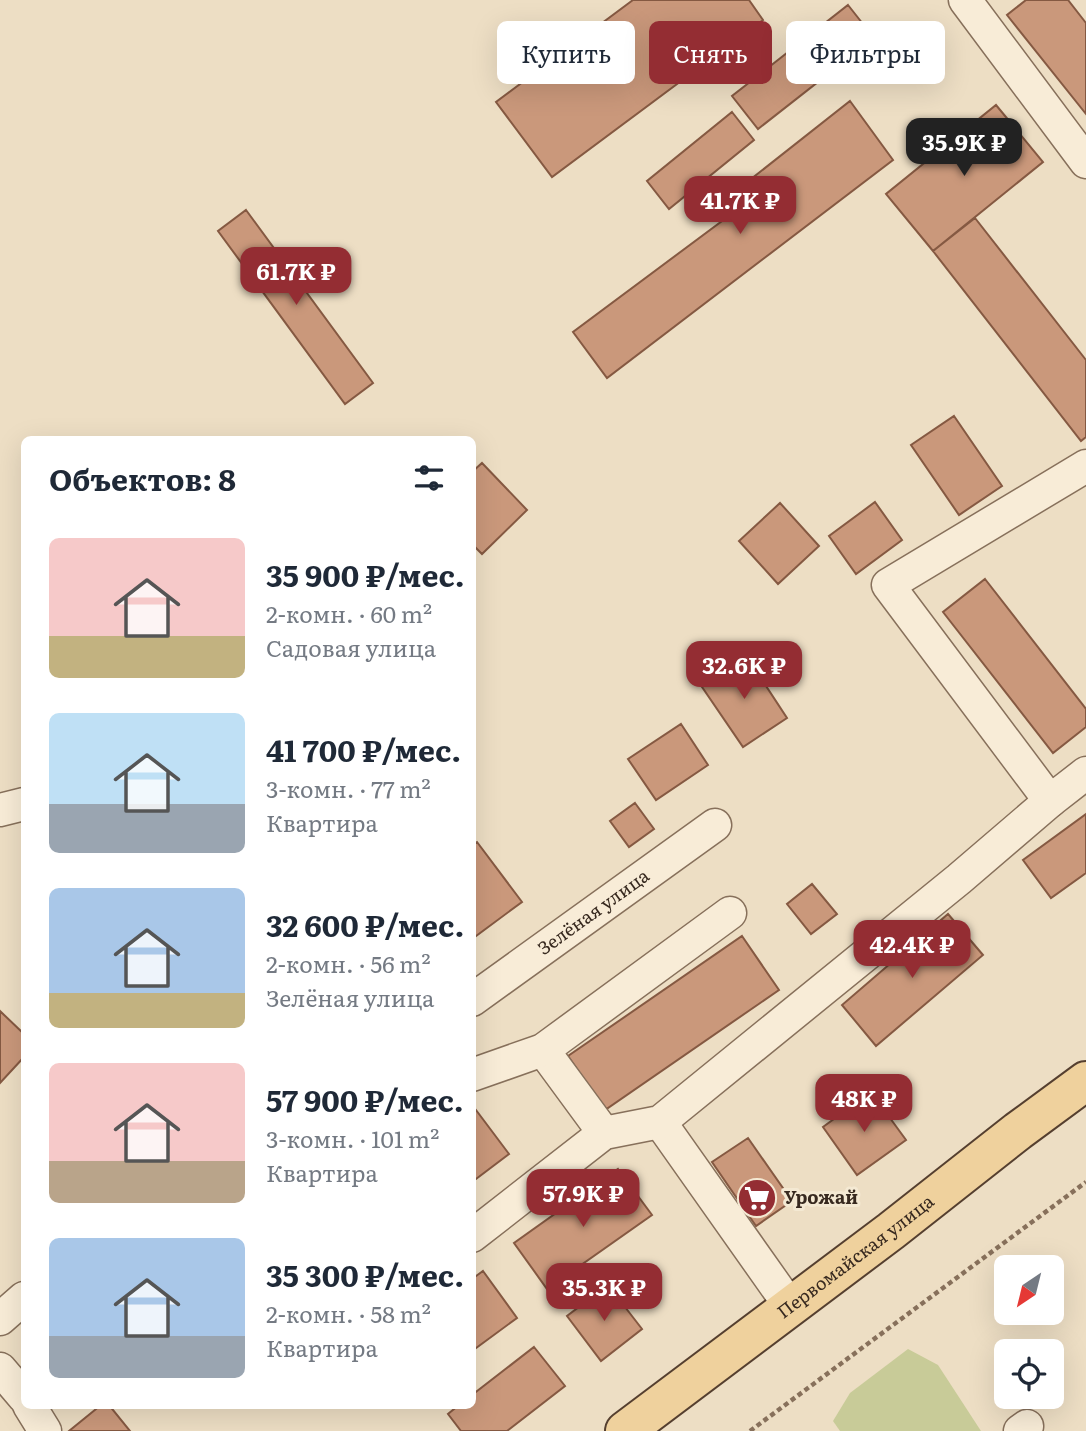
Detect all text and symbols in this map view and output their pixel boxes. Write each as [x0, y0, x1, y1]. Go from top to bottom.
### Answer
chip: Купить [497, 21, 635, 84]
chip: Снять [649, 21, 772, 84]
chip: Фильтры [786, 21, 945, 84]
pin: 35.9K ₽ [899, 118, 1029, 178]
text: 35.9K ₽ [922, 124, 1006, 158]
pin: 41.7K ₽ [675, 176, 805, 236]
text: 41.7K ₽ [700, 182, 780, 216]
pin: 61.7K ₽ [231, 247, 361, 307]
text: 61.7K ₽ [256, 253, 336, 287]
text: Объектов: 8 [49, 456, 236, 500]
icon: filters [410, 459, 448, 497]
text: 35 900 ₽/мес. [266, 552, 465, 596]
icon: home [105, 566, 189, 650]
text: 2-комн. · 60 m² [266, 596, 432, 630]
text: Садовая улица [266, 630, 436, 664]
pin: 32.6K ₽ [679, 642, 809, 701]
text: 32.6K ₽ [702, 647, 786, 681]
text: 41 700 ₽/мес. [266, 727, 461, 771]
icon: home [105, 741, 189, 825]
text: 3-комн. · 77 m² [266, 771, 431, 805]
text: Квартира [266, 805, 378, 839]
street label: Зелёная улица [531, 861, 654, 961]
text: 32 600 ₽/мес. [266, 902, 464, 946]
icon: home [105, 916, 189, 1000]
pin: 42.4K ₽ [847, 920, 977, 980]
text: 42.4K ₽ [870, 926, 954, 960]
text: 2-комн. · 56 m² [266, 946, 431, 980]
text: Зелёная улица [266, 980, 434, 1014]
pin: 48K ₽ [815, 1074, 913, 1134]
text: 57 900 ₽/мес. [266, 1077, 464, 1121]
text: 48K ₽ [831, 1080, 897, 1114]
icon: home [105, 1091, 189, 1175]
text: 3-комн. · 101 m² [266, 1121, 439, 1155]
text: Квартира [266, 1155, 378, 1189]
pin: 57.9K ₽ [518, 1170, 648, 1229]
text: 57.9K ₽ [543, 1175, 624, 1209]
supermarket icon: Урожай [736, 1177, 778, 1219]
place label: Урожай [784, 1183, 858, 1210]
street label: Первомайская улица [771, 1187, 939, 1324]
text: 35 300 ₽/мес. [266, 1252, 464, 1296]
north arrow [994, 1255, 1064, 1325]
map controls [994, 1255, 1064, 1409]
pin: 35.3K ₽ [539, 1264, 669, 1323]
icon: home [105, 1266, 189, 1350]
text: 35.3K ₽ [562, 1269, 646, 1303]
text: 2-комн. · 58 m² [266, 1296, 431, 1330]
text: Квартира [266, 1330, 378, 1364]
button: locate [994, 1339, 1064, 1409]

